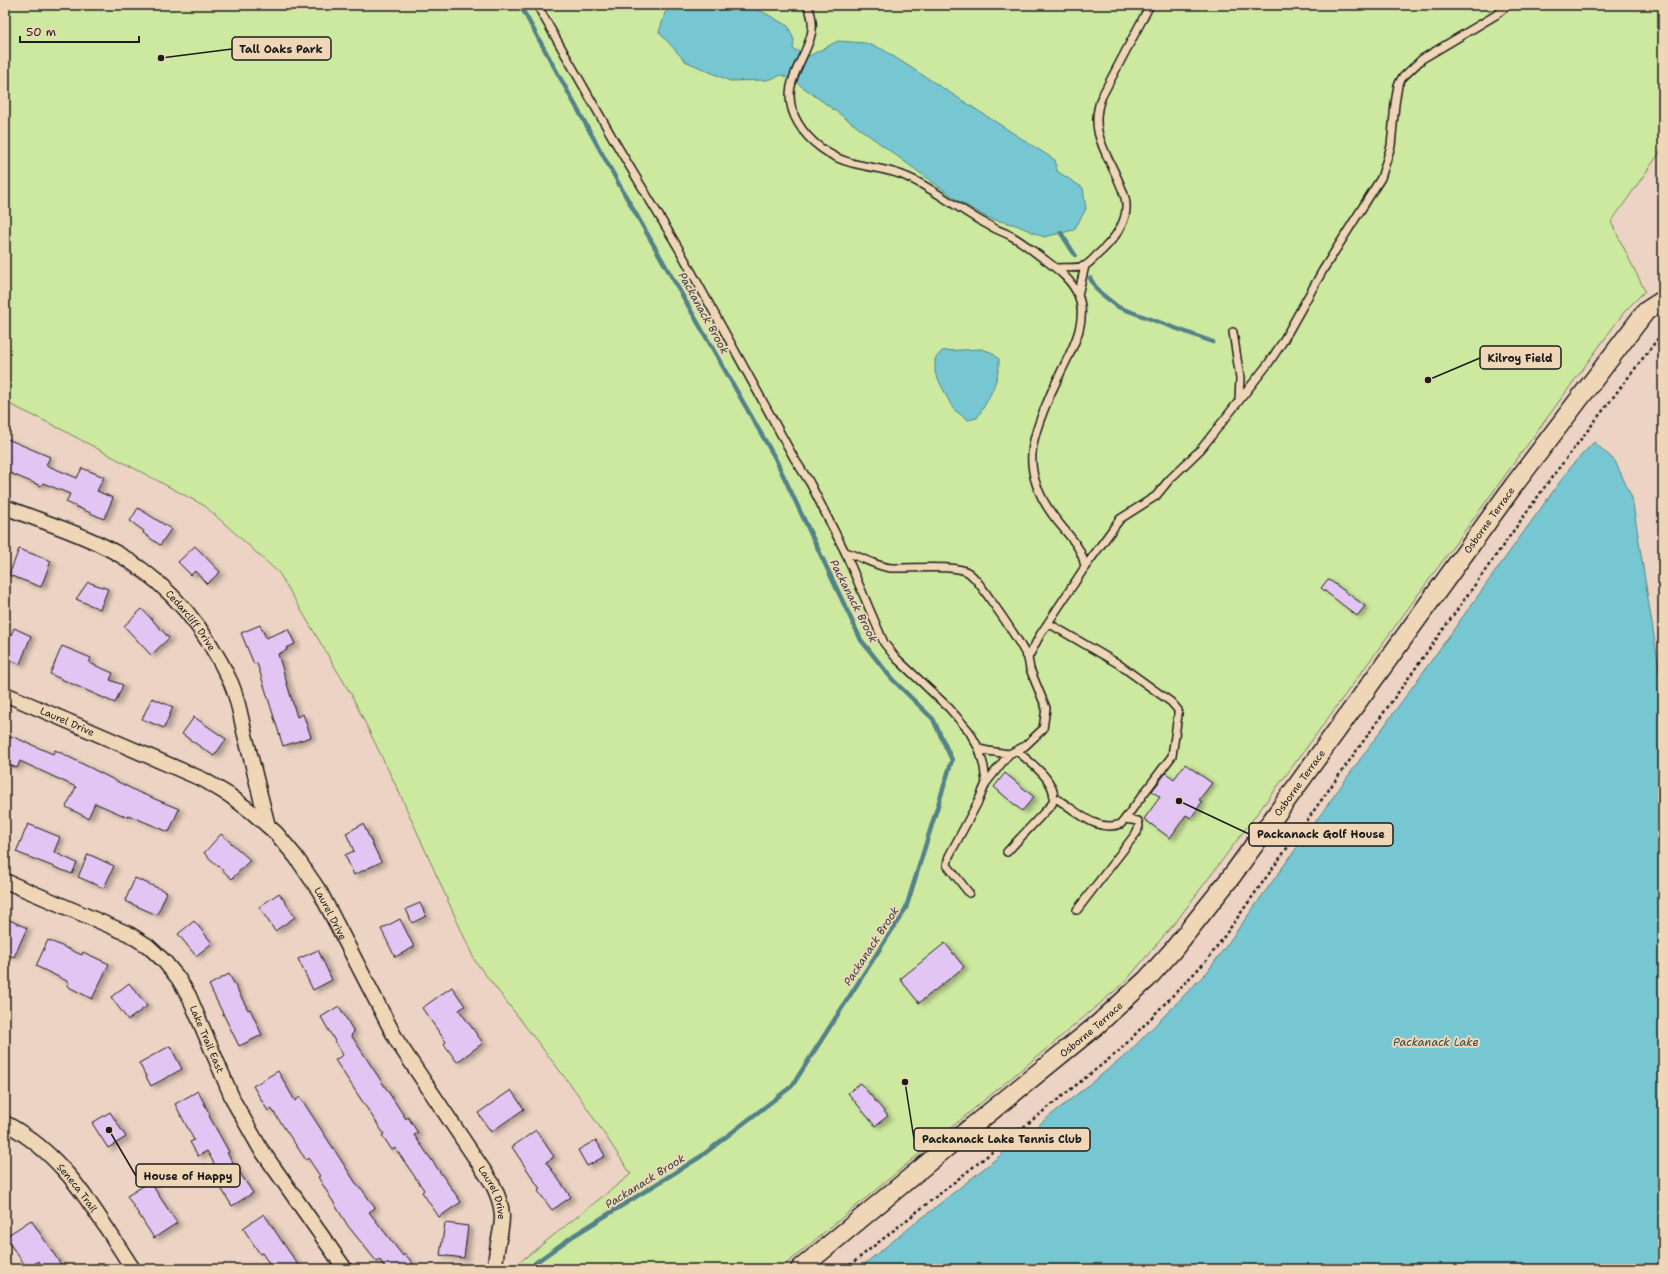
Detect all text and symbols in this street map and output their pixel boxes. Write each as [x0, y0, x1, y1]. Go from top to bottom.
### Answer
scale bar [20, 18, 139, 44]
text: 50 m [26, 24, 56, 40]
callout: Tall Oaks Park [232, 37, 331, 60]
text: Tall Oaks Park [239, 42, 323, 57]
water label: Packanack Brook [675, 270, 733, 357]
callout: Kilroy Field [1480, 346, 1561, 369]
text: Kilroy Field [1487, 351, 1553, 366]
street label: Osborne Terrace [1461, 484, 1518, 556]
water label: Packanack Brook [826, 557, 881, 646]
street label: Cedarcliff Drive [163, 587, 219, 653]
street label: Laurel Drive [38, 704, 97, 739]
street label: Osborne Terrace [1271, 747, 1328, 819]
callout: Packanack Golf House [1249, 823, 1393, 846]
text: Packanack Golf House [1257, 827, 1385, 842]
street label: Laurel Drive [311, 884, 350, 942]
water label: Packanack Brook [840, 903, 903, 989]
street label: Osborne Terrace [1057, 999, 1126, 1060]
street label: Lake Trail East [187, 1003, 227, 1075]
water label: Packanack Lake [1393, 1035, 1479, 1050]
callout: Packanack Lake Tennis Club [914, 1128, 1090, 1151]
text: Packanack Lake Tennis Club [922, 1132, 1082, 1147]
water label: Packanack Brook [603, 1150, 689, 1212]
street label: Seneca Trail [54, 1161, 100, 1215]
street label: Laurel Drive [475, 1163, 508, 1220]
callout: House of Happy [136, 1164, 240, 1187]
text: House of Happy [144, 1169, 233, 1184]

